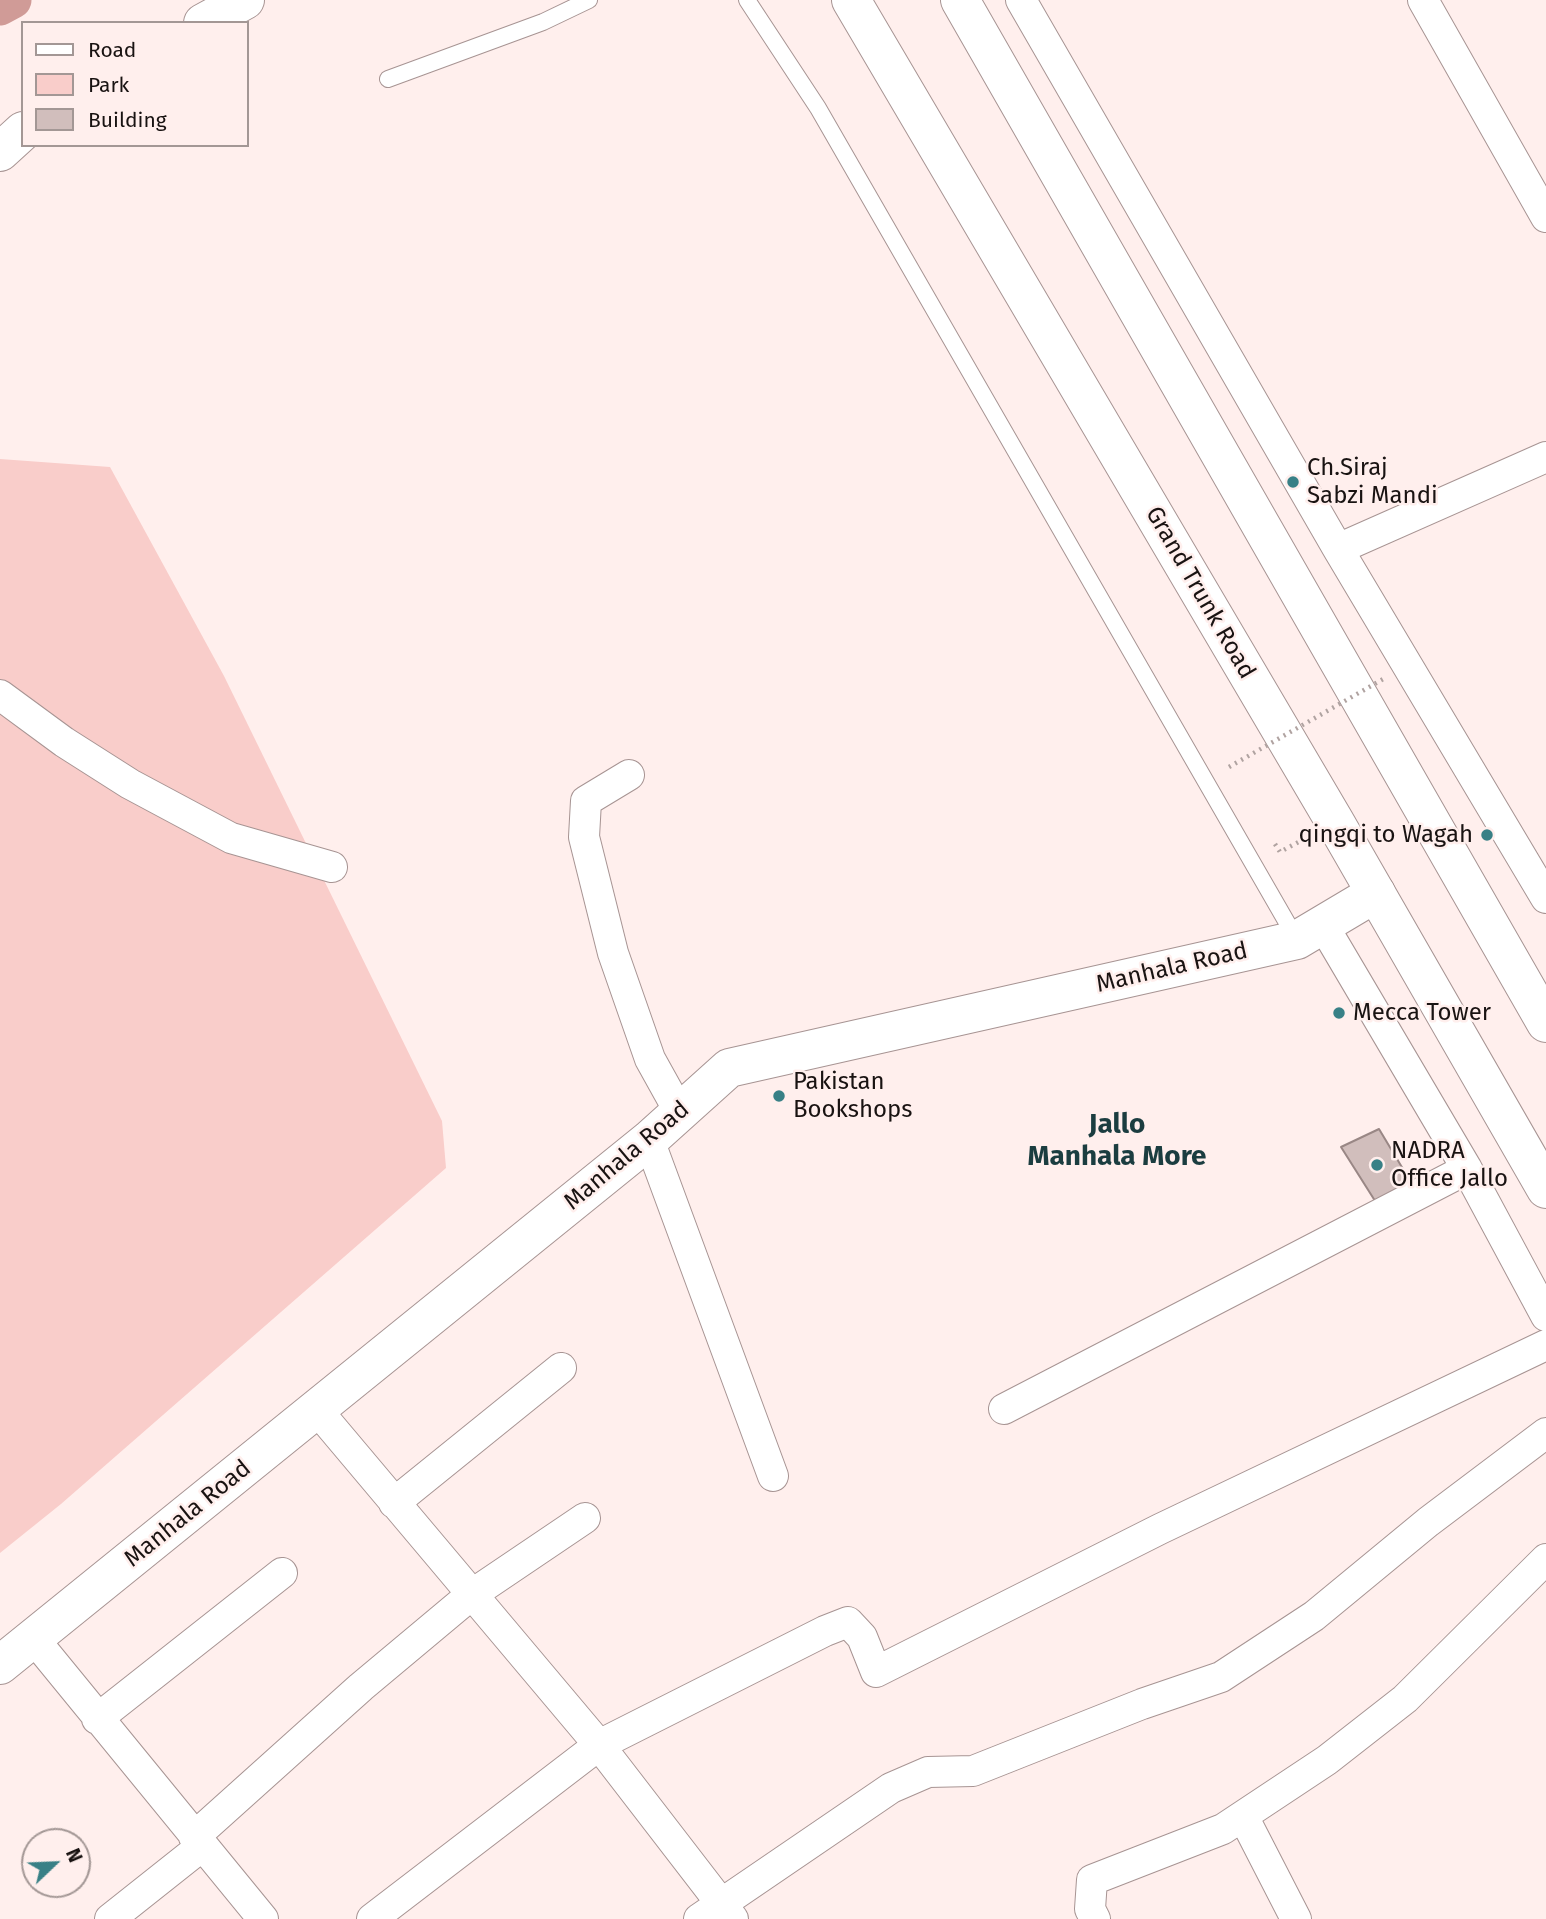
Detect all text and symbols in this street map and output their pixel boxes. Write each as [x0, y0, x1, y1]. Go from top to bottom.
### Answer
legend [21, 21, 248, 147]
text: Road [88, 37, 136, 63]
text: Park [88, 72, 129, 98]
text: Building [88, 107, 167, 133]
place label: Ch.Siraj Sabzi Mandi [1307, 454, 1438, 510]
marker: Ch.Siraj Sabzi Mandi [1285, 474, 1301, 490]
street label: Grand Trunk Road [1139, 502, 1261, 684]
place label: qingqi to Wagah [1298, 821, 1473, 849]
marker: qingqi to Wagah [1479, 827, 1495, 843]
street label: Manhala Road [1094, 937, 1250, 999]
place label: Mecca Tower [1353, 999, 1491, 1027]
marker: Mecca Tower [1331, 1005, 1347, 1021]
place label: Pakistan Bookshops [793, 1068, 913, 1124]
marker: Pakistan Bookshops [771, 1088, 787, 1104]
street label: Manhala Road [559, 1095, 695, 1217]
district label: Jallo Manhala More [1027, 1108, 1207, 1174]
place label: NADRA Office Jallo [1391, 1137, 1508, 1193]
marker: NADRA Office Jallo [1369, 1157, 1385, 1173]
street label: Manhala Road [119, 1454, 257, 1574]
north arrow [21, 1828, 91, 1898]
text: N [61, 1845, 87, 1866]

